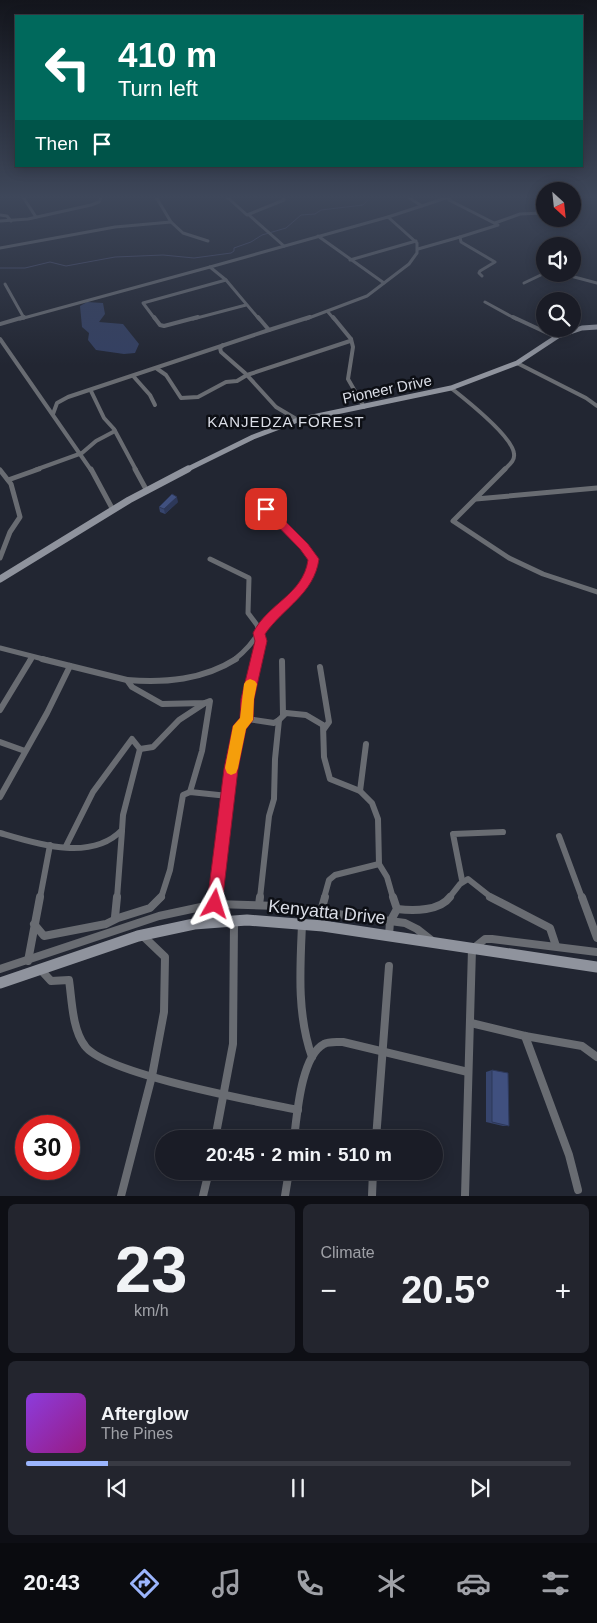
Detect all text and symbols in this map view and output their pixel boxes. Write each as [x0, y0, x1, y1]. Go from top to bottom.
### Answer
icon: left [35, 35, 100, 100]
text: 410 m [118, 35, 217, 74]
text: Turn left [118, 76, 198, 101]
icon: arrive [88, 130, 116, 158]
text: Then [35, 133, 78, 154]
north arrow [536, 182, 581, 228]
map controls [536, 182, 581, 337]
button: sound [536, 237, 581, 282]
button: search [536, 292, 581, 337]
street label: Pioneer Drive [341, 371, 433, 407]
district label: KANJEDZA FOREST [207, 413, 365, 430]
pin [245, 488, 287, 530]
icon: arrive [252, 495, 280, 523]
position arrow [188, 877, 240, 929]
street label: Kenyatta Drive [267, 896, 387, 928]
speed limit sign: 30 [15, 1115, 80, 1180]
text: 20:45 · 2 min · 510 m [206, 1144, 392, 1165]
text: 23 [115, 1233, 187, 1306]
text: Climate [321, 1244, 375, 1261]
text: 20.5° [401, 1269, 490, 1311]
text: − [321, 1275, 337, 1306]
text: + [555, 1275, 571, 1306]
text: km/h [134, 1302, 169, 1319]
text: Afterglow [101, 1403, 189, 1424]
text: The Pines [101, 1425, 173, 1442]
icon: previous [103, 1474, 131, 1502]
icon: pause [284, 1474, 312, 1502]
icon: next [466, 1474, 494, 1502]
icon: directions [127, 1566, 162, 1601]
icon: music [209, 1566, 244, 1601]
icon: phone [292, 1566, 327, 1601]
icon: climate [374, 1566, 409, 1601]
icon: car [456, 1566, 491, 1601]
icon: filters [538, 1566, 573, 1601]
text: 20:43 [24, 1570, 80, 1595]

